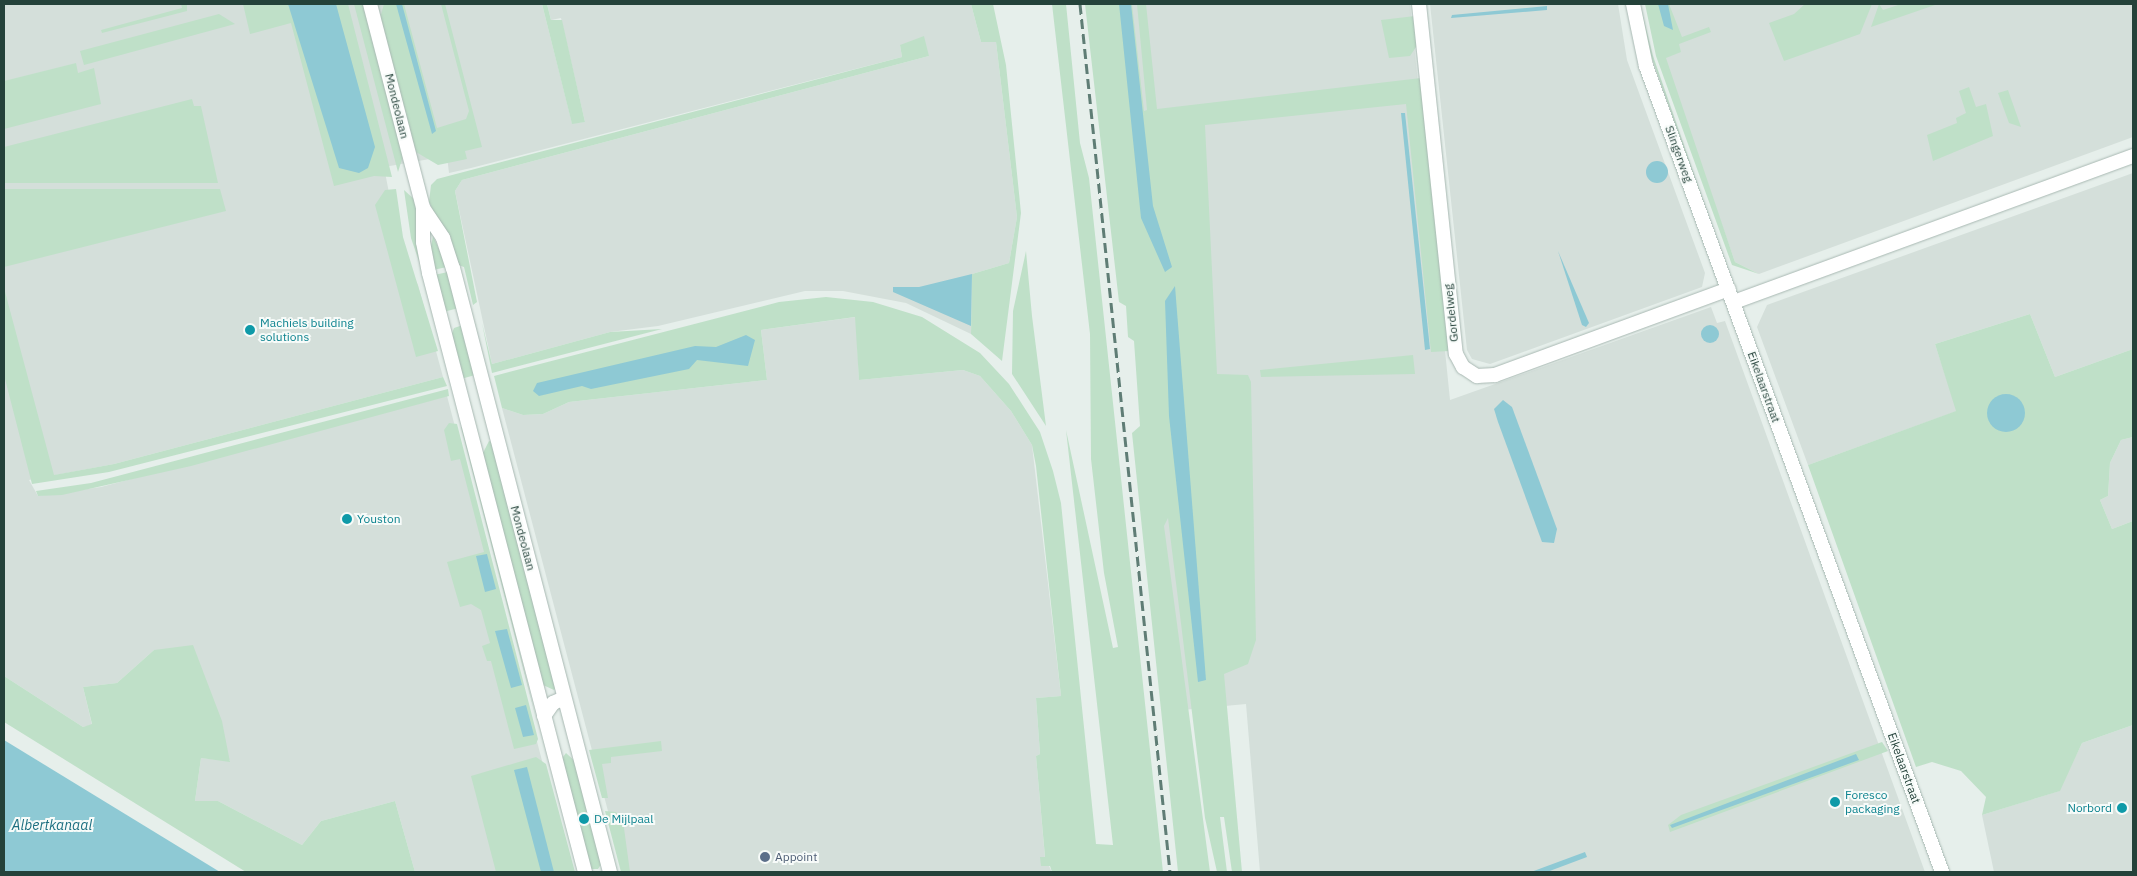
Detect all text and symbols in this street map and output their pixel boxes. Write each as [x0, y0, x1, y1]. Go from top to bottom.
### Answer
street label: Mondeolaan [382, 72, 412, 140]
street label: Slingerweg [1662, 124, 1696, 184]
street label: Gordelweg [1441, 283, 1461, 343]
place label: Machiels building solutions [260, 316, 354, 344]
marker: Machiels building solutions [244, 324, 256, 336]
street label: Eikelaarstraat [1744, 350, 1784, 424]
street label: Mondeolaan [507, 504, 539, 572]
place label: Youston [357, 512, 401, 526]
marker: Youston [341, 513, 353, 525]
street label: Eikelaarstraat [1884, 731, 1924, 805]
place label: Foresco packaging [1845, 788, 1900, 816]
marker: Foresco packaging [1829, 796, 1841, 808]
place label: Norbord [2067, 801, 2112, 815]
marker: Norbord [2116, 802, 2128, 814]
place label: De Mijlpaal [594, 812, 654, 826]
marker: De Mijlpaal [578, 813, 590, 825]
water label: Albertkanaal [12, 817, 92, 833]
place label: Appoint [775, 850, 817, 864]
marker: Appoint [759, 851, 771, 863]

